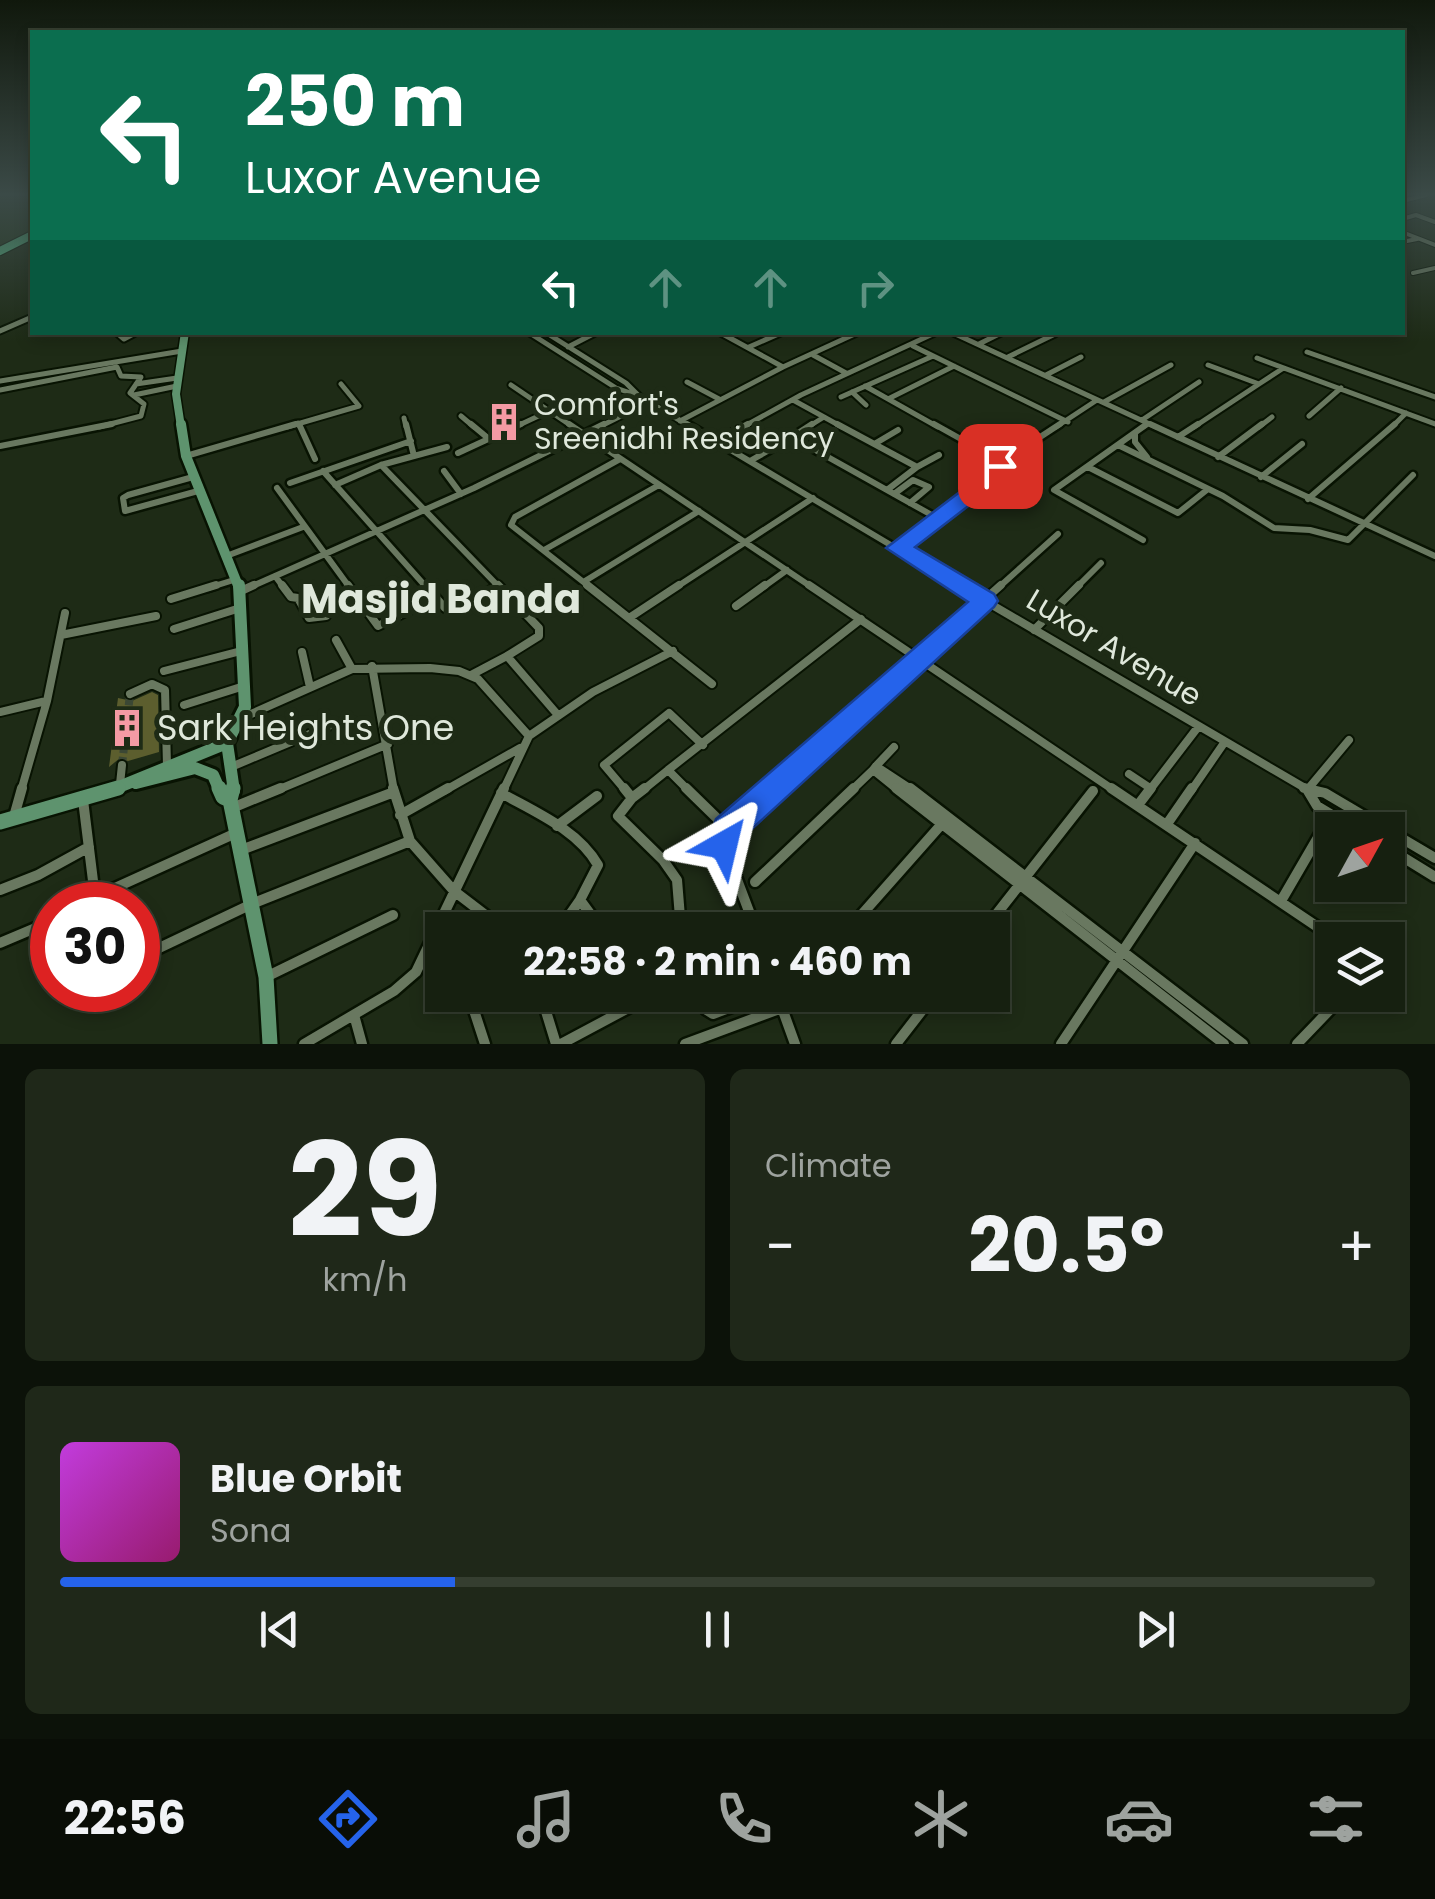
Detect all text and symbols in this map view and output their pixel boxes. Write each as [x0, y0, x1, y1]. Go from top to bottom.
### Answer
text: 250 m [245, 52, 465, 151]
icon: left [80, 70, 210, 200]
text: Luxor Avenue [245, 146, 541, 209]
icon: left [533, 260, 588, 315]
icon: ahead [638, 260, 693, 315]
icon: ahead [743, 260, 798, 315]
icon: right [848, 260, 903, 315]
place label: Comfort's Sreenidhi Residency [534, 383, 835, 460]
building icon: Comfort's Sreenidhi Residency [483, 401, 525, 443]
pin [958, 424, 1043, 509]
icon: arrive [973, 439, 1028, 494]
district label: Masjid Banda [301, 571, 581, 627]
street label: Luxor Avenue [1018, 578, 1210, 717]
place label: Sark Heights One [157, 703, 454, 752]
building icon: Sark Heights One [106, 707, 148, 749]
position arrow [672, 793, 776, 897]
north arrow [1315, 812, 1405, 902]
map controls [1315, 812, 1405, 1012]
speed limit sign: 30 [30, 882, 160, 1012]
button: layers [1315, 922, 1405, 1012]
text: 22:58 · 2 min · 460 m [523, 935, 912, 988]
text: 29 [288, 1099, 442, 1282]
text: Climate [765, 1143, 892, 1188]
text: 20.5° [968, 1193, 1165, 1298]
text: − [765, 1208, 795, 1285]
text: + [1337, 1208, 1375, 1285]
text: km/h [322, 1257, 408, 1302]
text: Blue Orbit [210, 1452, 402, 1505]
text: Sona [210, 1508, 291, 1553]
icon: previous [252, 1602, 307, 1657]
icon: pause [690, 1602, 745, 1657]
icon: next [1128, 1602, 1183, 1657]
icon: directions [313, 1784, 383, 1854]
icon: music [511, 1784, 581, 1854]
icon: phone [709, 1784, 779, 1854]
icon: climate [906, 1784, 976, 1854]
icon: car [1104, 1784, 1174, 1854]
icon: filters [1301, 1784, 1371, 1854]
text: 22:56 [64, 1787, 186, 1850]

